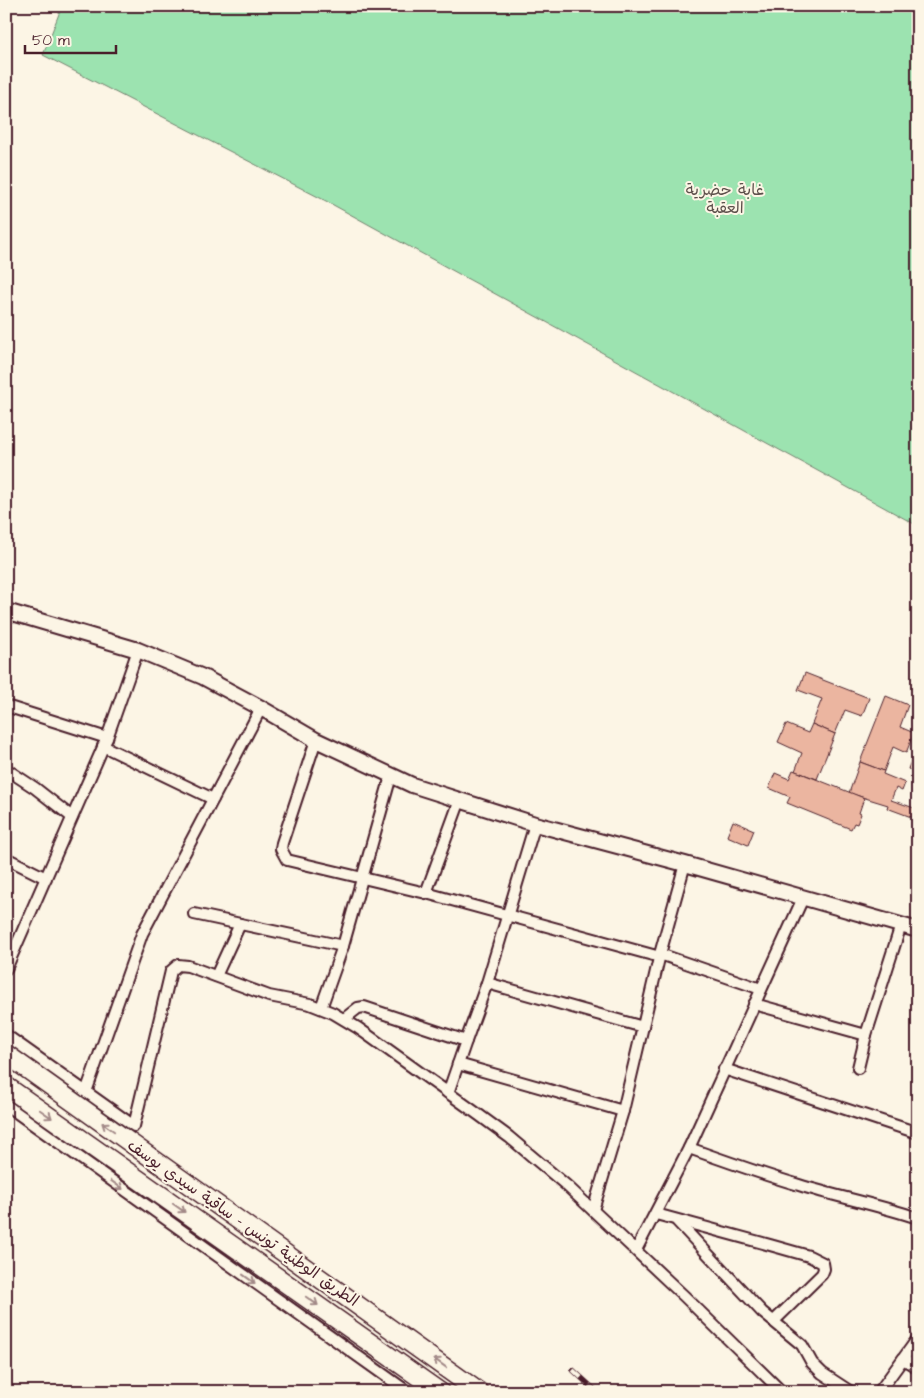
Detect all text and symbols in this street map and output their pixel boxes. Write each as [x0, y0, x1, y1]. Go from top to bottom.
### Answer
scale bar [25, 22, 116, 54]
text: 50 m [32, 30, 70, 51]
park label: غابة حضرية العقبة [686, 179, 764, 219]
one-way arrow [39, 1109, 53, 1119]
one-way arrow [101, 1122, 115, 1132]
street label: الطريق الوطنية تونس - ساقية سيدي يوسف [123, 1134, 363, 1312]
one-way arrow [110, 1180, 124, 1190]
one-way arrow [172, 1203, 186, 1213]
one-way arrow [242, 1274, 256, 1284]
one-way arrow [305, 1296, 319, 1306]
one-way arrow [433, 1358, 447, 1368]

